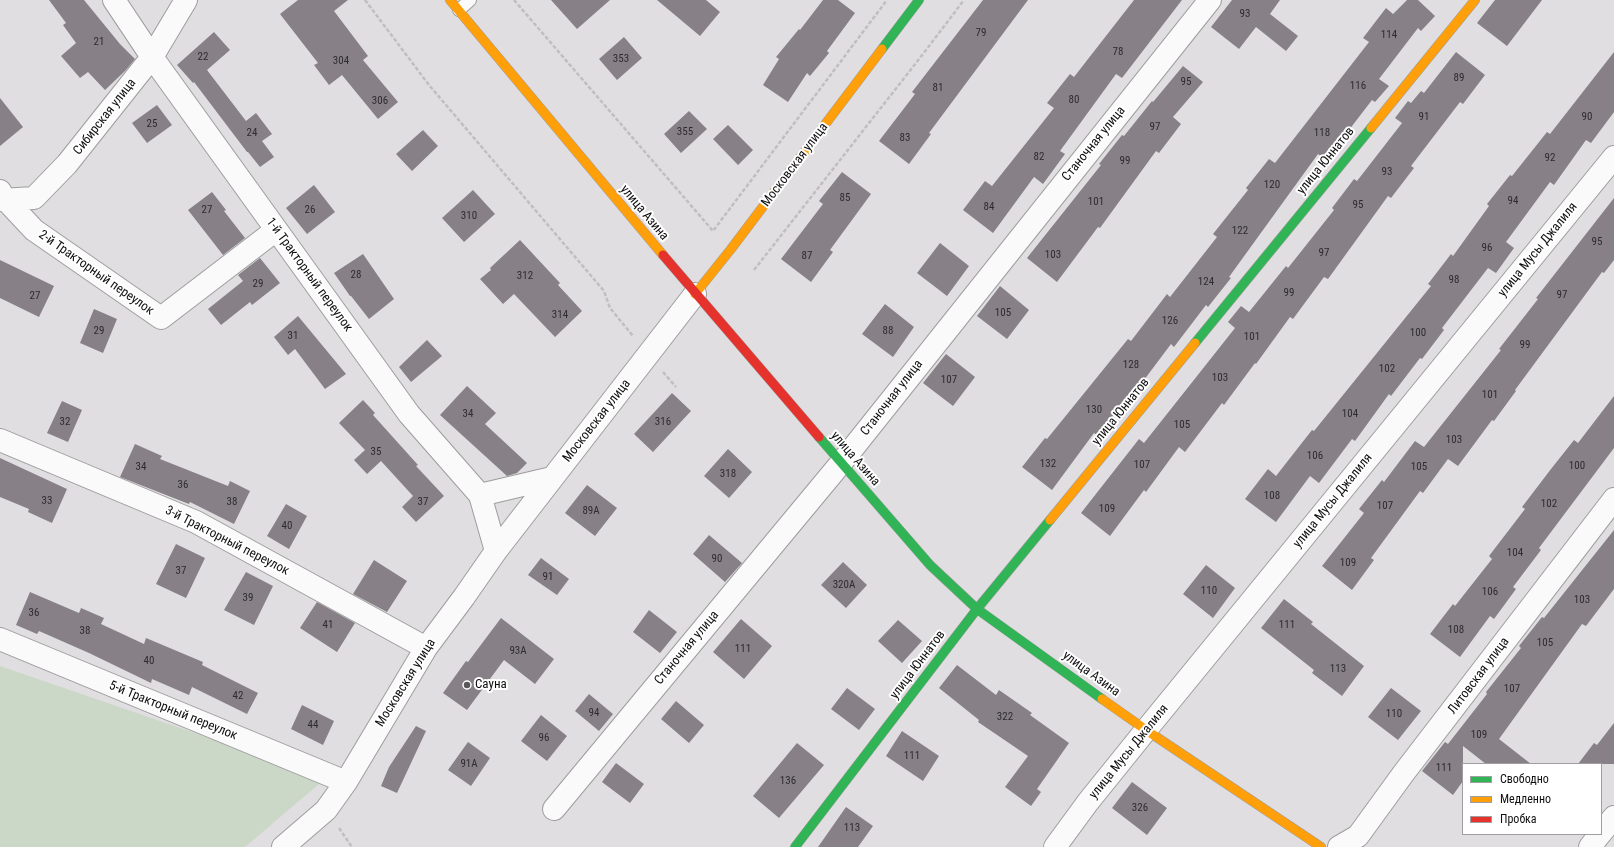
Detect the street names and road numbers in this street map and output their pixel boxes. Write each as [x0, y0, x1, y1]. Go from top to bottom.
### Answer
street label: Сибирская улица [70, 76, 140, 158]
street label: Станочная улица [1059, 103, 1129, 185]
street label: Московская улица [758, 120, 832, 210]
street label: улица Юннатов [1294, 124, 1358, 198]
street label: улица Азина [616, 182, 672, 244]
street label: улица Мусы Джалиля [1495, 200, 1581, 300]
street label: 1-й Тракторный переулок [262, 215, 356, 335]
street label: 2-й Тракторный переулок [35, 227, 157, 319]
street label: Станочная улица [858, 357, 926, 439]
street label: улица Юннатов [1089, 375, 1153, 449]
street label: Московская улица [560, 377, 634, 465]
street label: улица Азина [827, 429, 883, 489]
street label: улица Мусы Джалиля [1290, 451, 1376, 551]
street label: 3-й Тракторный переулок [162, 503, 292, 579]
street label: Станочная улица [651, 608, 723, 688]
street label: улица Юннатов [887, 628, 949, 702]
street label: Литовская улица [1445, 635, 1513, 717]
street label: Московская улица [373, 636, 439, 730]
street label: улица Азина [1059, 648, 1123, 700]
street label: 5-й Тракторный переулок [106, 678, 240, 744]
street label: улица Мусы Джалиля [1086, 702, 1172, 802]

